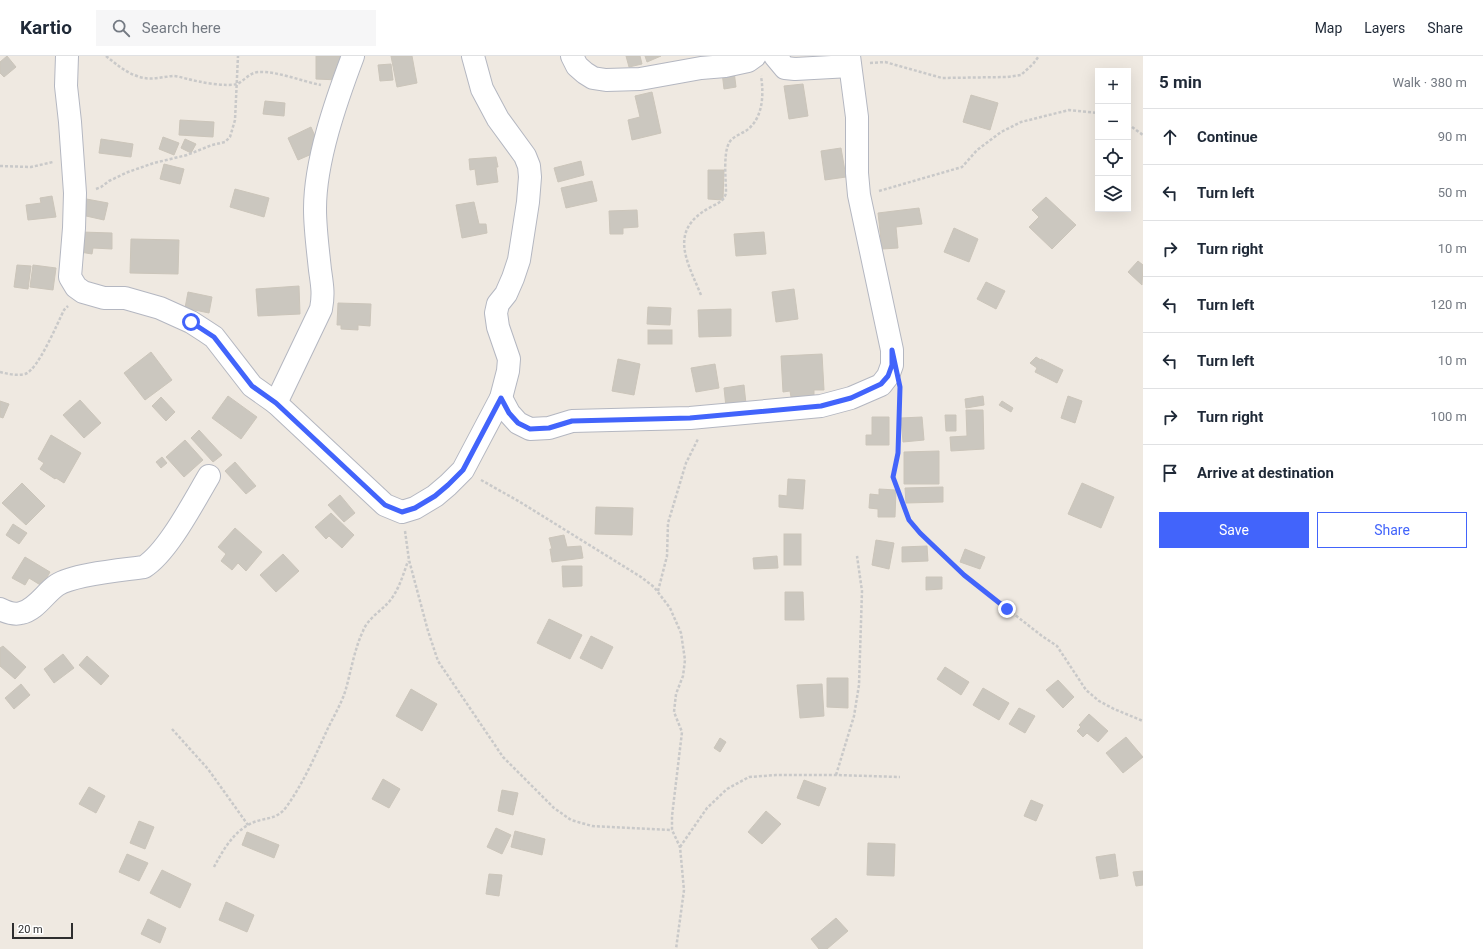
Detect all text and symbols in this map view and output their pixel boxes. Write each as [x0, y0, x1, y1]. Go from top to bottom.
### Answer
search box [96, 10, 376, 46]
text: Kartio [20, 16, 72, 39]
icon: search [110, 17, 132, 39]
text: Search here [142, 19, 221, 37]
text: Map [1315, 20, 1342, 36]
text: Layers [1364, 20, 1405, 36]
text: Share [1427, 20, 1463, 36]
map controls [1095, 68, 1131, 212]
button: + [1095, 68, 1131, 104]
text: 5 min [1159, 72, 1202, 92]
text: Walk · 380 m [1392, 75, 1467, 90]
button: − [1095, 104, 1131, 140]
icon: ahead [1159, 126, 1181, 148]
text: Continue [1197, 128, 1258, 146]
text: 90 m [1438, 129, 1467, 144]
button: locate [1095, 140, 1131, 176]
button: layers [1095, 176, 1131, 212]
icon: left [1159, 182, 1181, 204]
text: Turn left [1197, 184, 1254, 202]
text: 50 m [1438, 185, 1467, 200]
icon: right [1159, 238, 1181, 260]
text: Turn right [1197, 240, 1263, 258]
text: 10 m [1438, 241, 1467, 256]
icon: left [1159, 294, 1181, 316]
text: Turn left [1197, 296, 1254, 314]
text: 120 m [1430, 297, 1467, 312]
route start [182, 313, 200, 331]
icon: left [1159, 350, 1181, 372]
text: Turn left [1197, 352, 1254, 370]
text: 10 m [1438, 353, 1467, 368]
icon: right [1159, 406, 1181, 428]
text: Turn right [1197, 408, 1263, 426]
text: 100 m [1430, 409, 1467, 424]
icon: arrive [1159, 462, 1181, 484]
text: Arrive at destination [1197, 464, 1334, 482]
button: Save [1159, 512, 1309, 548]
button: Share [1317, 512, 1467, 548]
route end [998, 600, 1016, 618]
scale bar [12, 921, 73, 940]
text: 20 m [18, 923, 43, 936]

